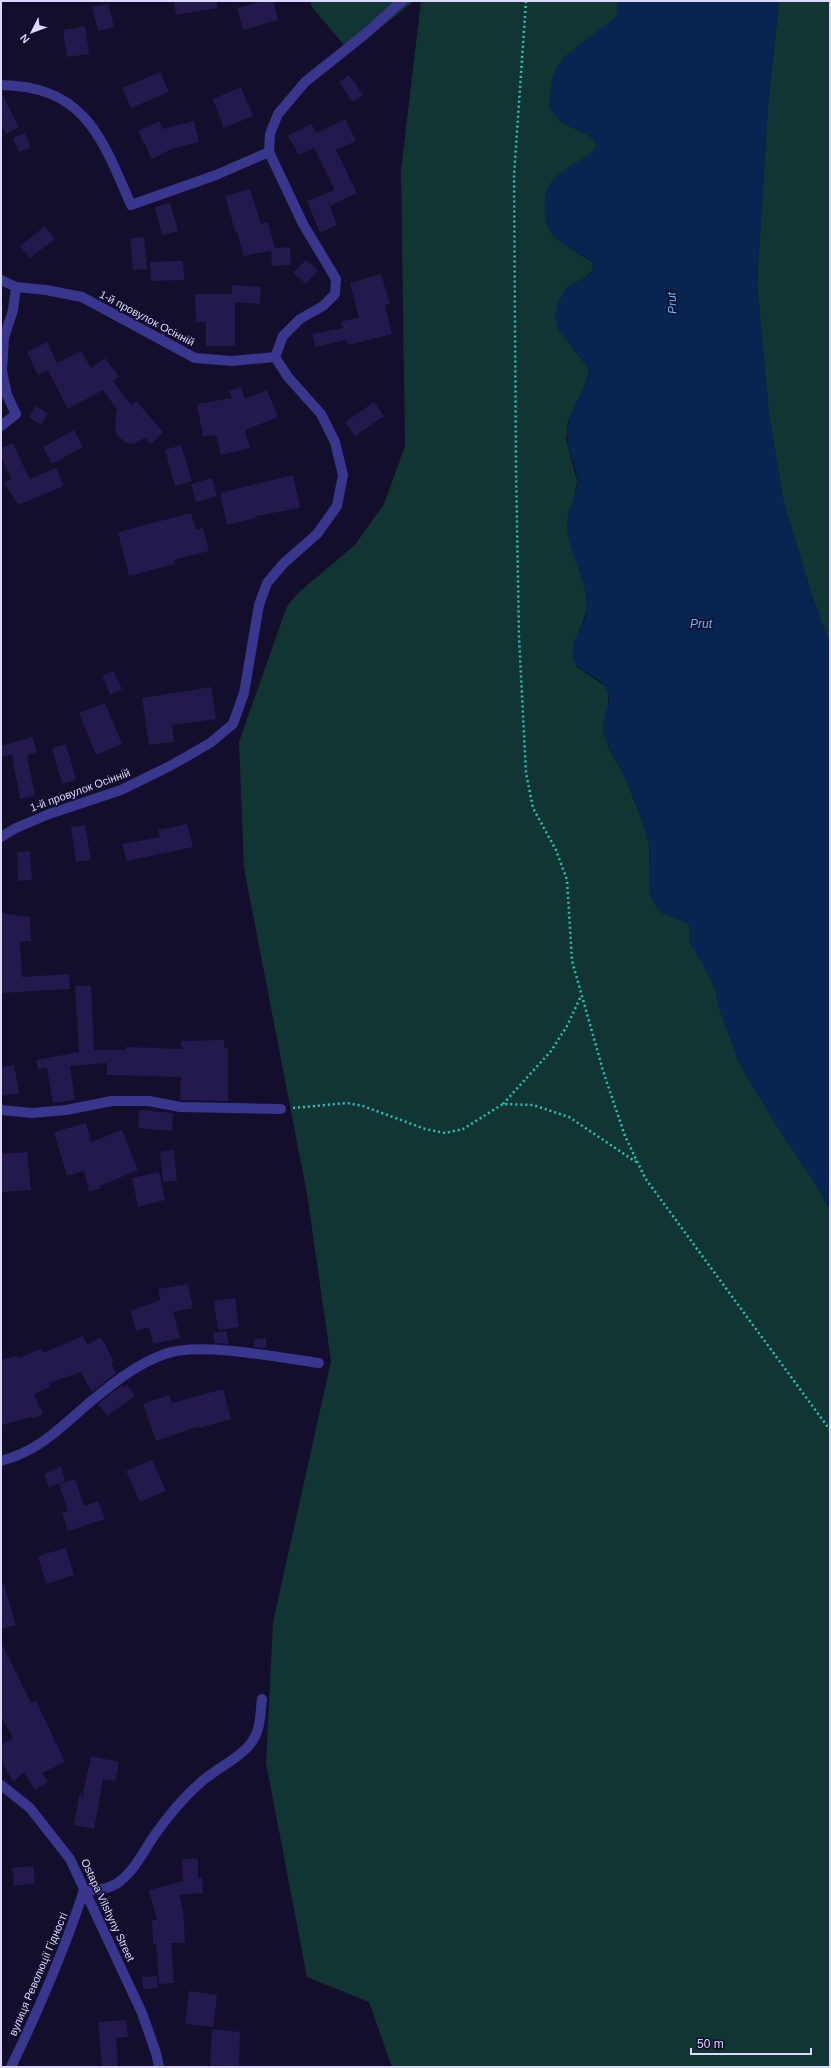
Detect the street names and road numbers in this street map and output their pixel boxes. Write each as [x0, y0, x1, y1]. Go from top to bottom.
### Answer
street label: 1-й провулок Осінній [97, 288, 197, 348]
street label: 1-й провулок Осінній [28, 766, 132, 814]
street label: Ostapa Vilshyny Street [79, 1857, 137, 1963]
street label: вулиця Революції Гідності [7, 1911, 69, 2037]

